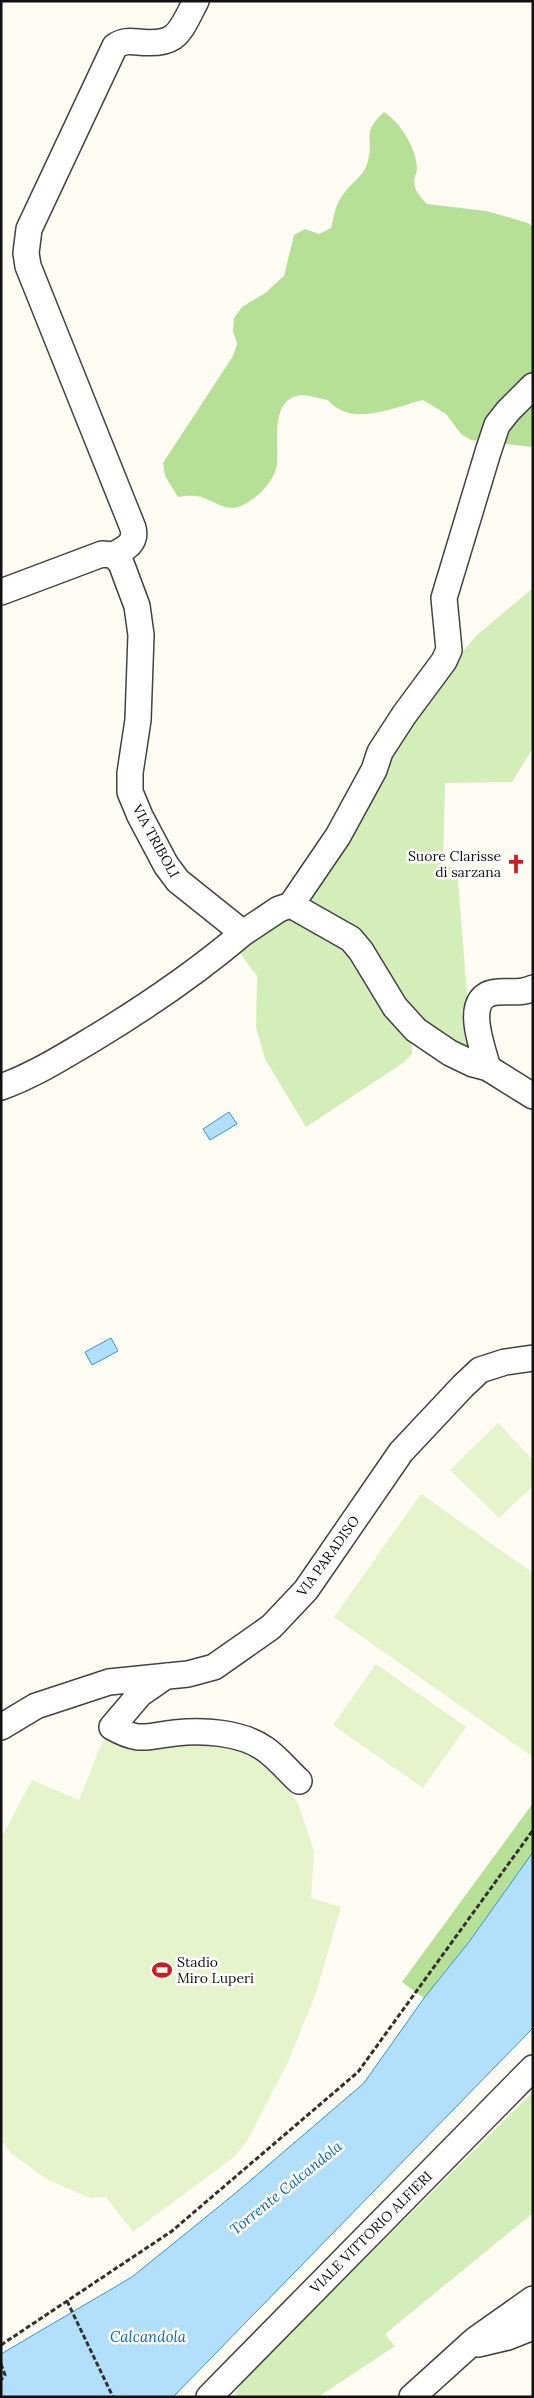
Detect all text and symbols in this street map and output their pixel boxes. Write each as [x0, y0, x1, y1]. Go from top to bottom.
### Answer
street label: VIA TRIBOLI [128, 800, 184, 881]
place label: Suore Clarisse di sarzana [408, 847, 501, 881]
church icon: Suore Clarisse di sarzana [505, 853, 527, 875]
street label: VIA PARADISO [292, 1512, 363, 1601]
place label: Stadio Miro Luperi [177, 1953, 254, 1987]
sports icon: Stadio Miro Luperi [151, 1959, 173, 1981]
water label: Torrente Calcandola [226, 2136, 346, 2239]
street label: VIALE VITTORIO ALFIERI [305, 2167, 436, 2298]
water label: Calcandola [110, 2327, 187, 2346]

